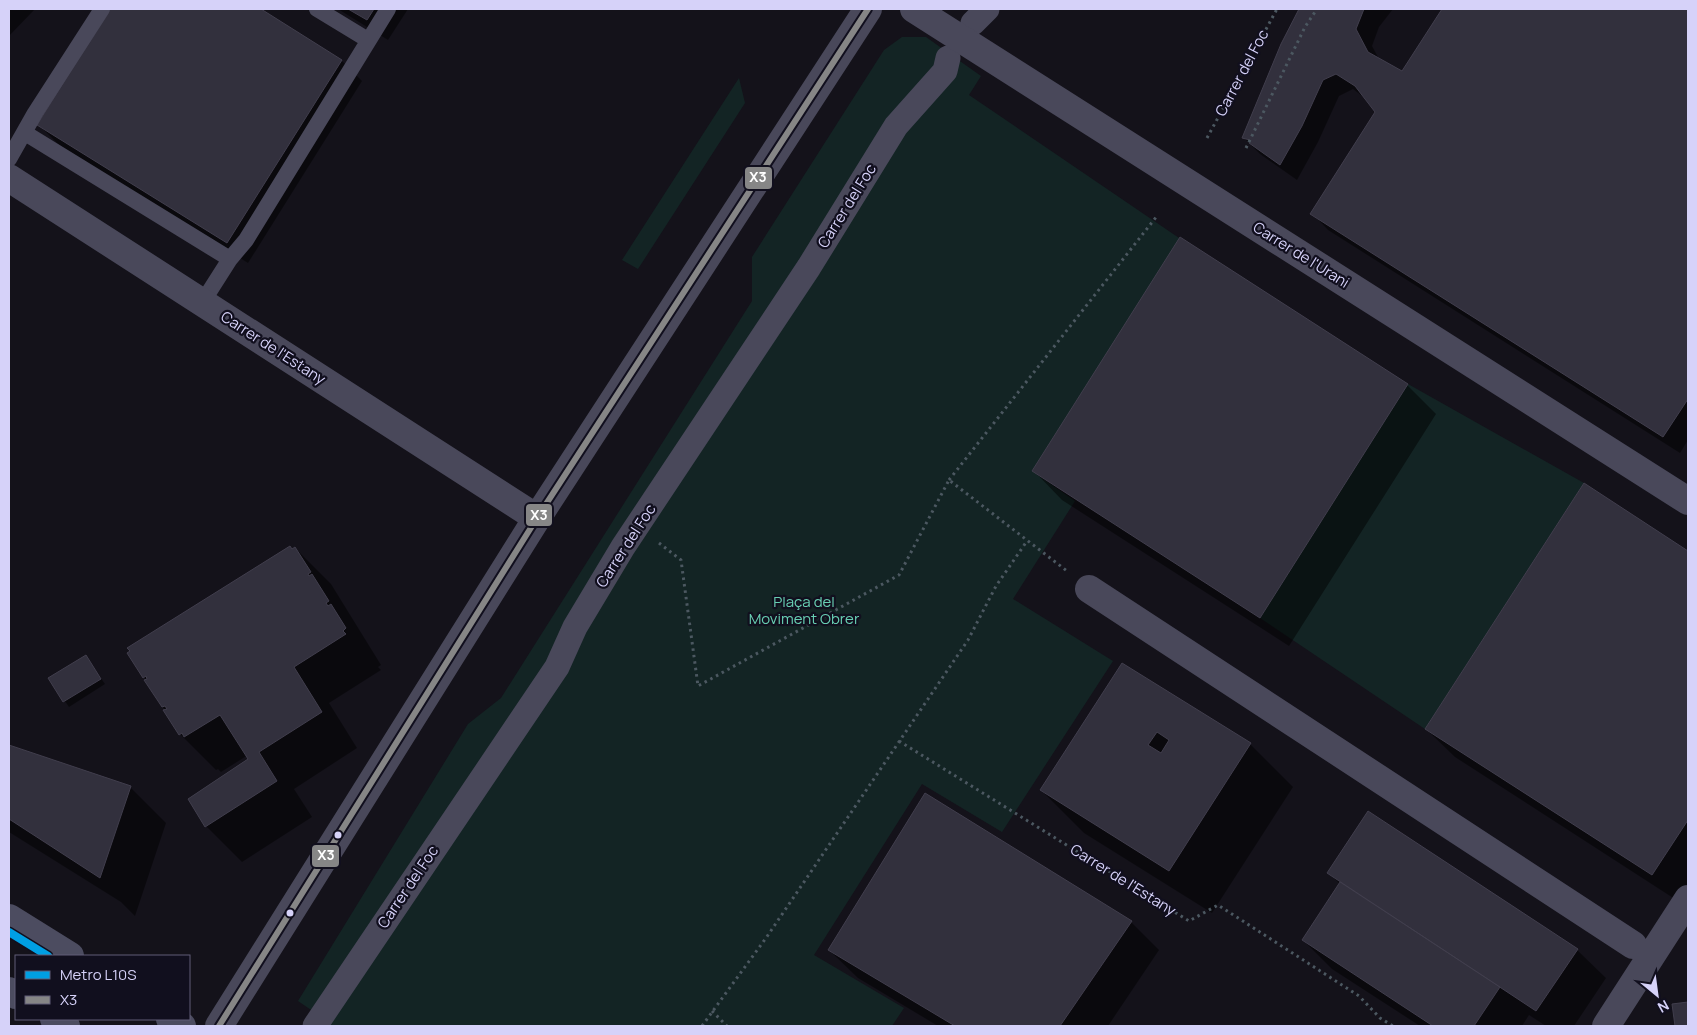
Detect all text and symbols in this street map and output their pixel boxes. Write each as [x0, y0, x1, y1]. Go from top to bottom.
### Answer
street label: Carrer del Foc [1210, 26, 1273, 120]
street label: Carrer del Foc [812, 160, 881, 252]
line badge: X3 [744, 166, 773, 190]
text: X3 [749, 167, 767, 186]
street label: Carrer de l'Urani [1249, 216, 1354, 293]
street label: Carrer de l'Estany [217, 306, 330, 389]
street label: Carrer del Foc [591, 500, 660, 592]
line badge: X3 [525, 503, 553, 527]
text: X3 [530, 505, 548, 524]
park label: Plaça del Moviment Obrer [749, 591, 860, 629]
unlabelled marker [333, 830, 343, 840]
street label: Carrer de l'Estany [1066, 839, 1180, 921]
street label: Carrer del Foc [372, 841, 443, 932]
line badge: X3 [311, 844, 340, 868]
text: X3 [317, 845, 335, 864]
unlabelled marker [285, 908, 295, 918]
legend [15, 955, 190, 1020]
text: Metro L10S [60, 964, 136, 985]
north arrow [1632, 970, 1682, 1020]
text: X3 [60, 989, 77, 1010]
text: N [1655, 996, 1673, 1018]

